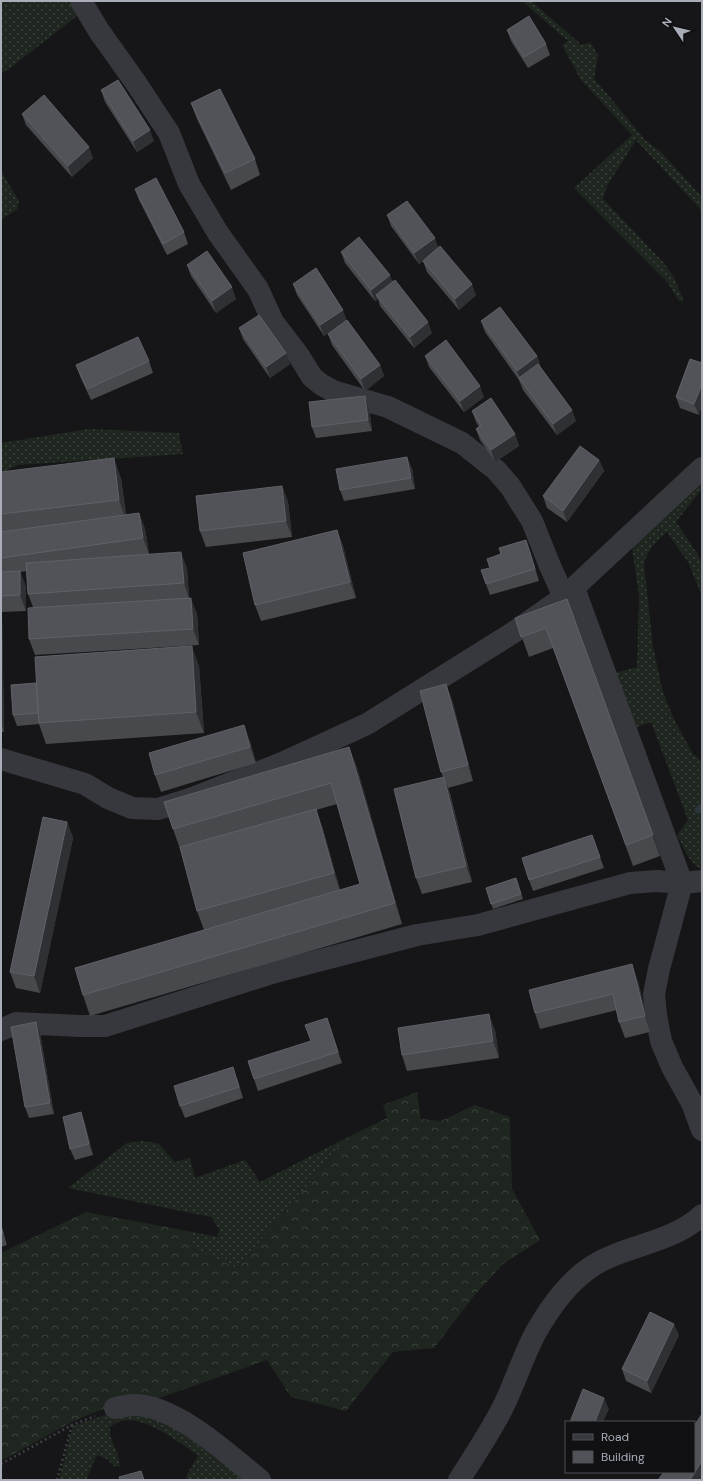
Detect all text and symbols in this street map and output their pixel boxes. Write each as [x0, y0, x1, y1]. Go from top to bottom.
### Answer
north arrow [655, 8, 695, 48]
text: N [659, 15, 675, 30]
legend [565, 1421, 695, 1473]
text: Road [601, 1429, 629, 1445]
text: Building [601, 1449, 645, 1465]

